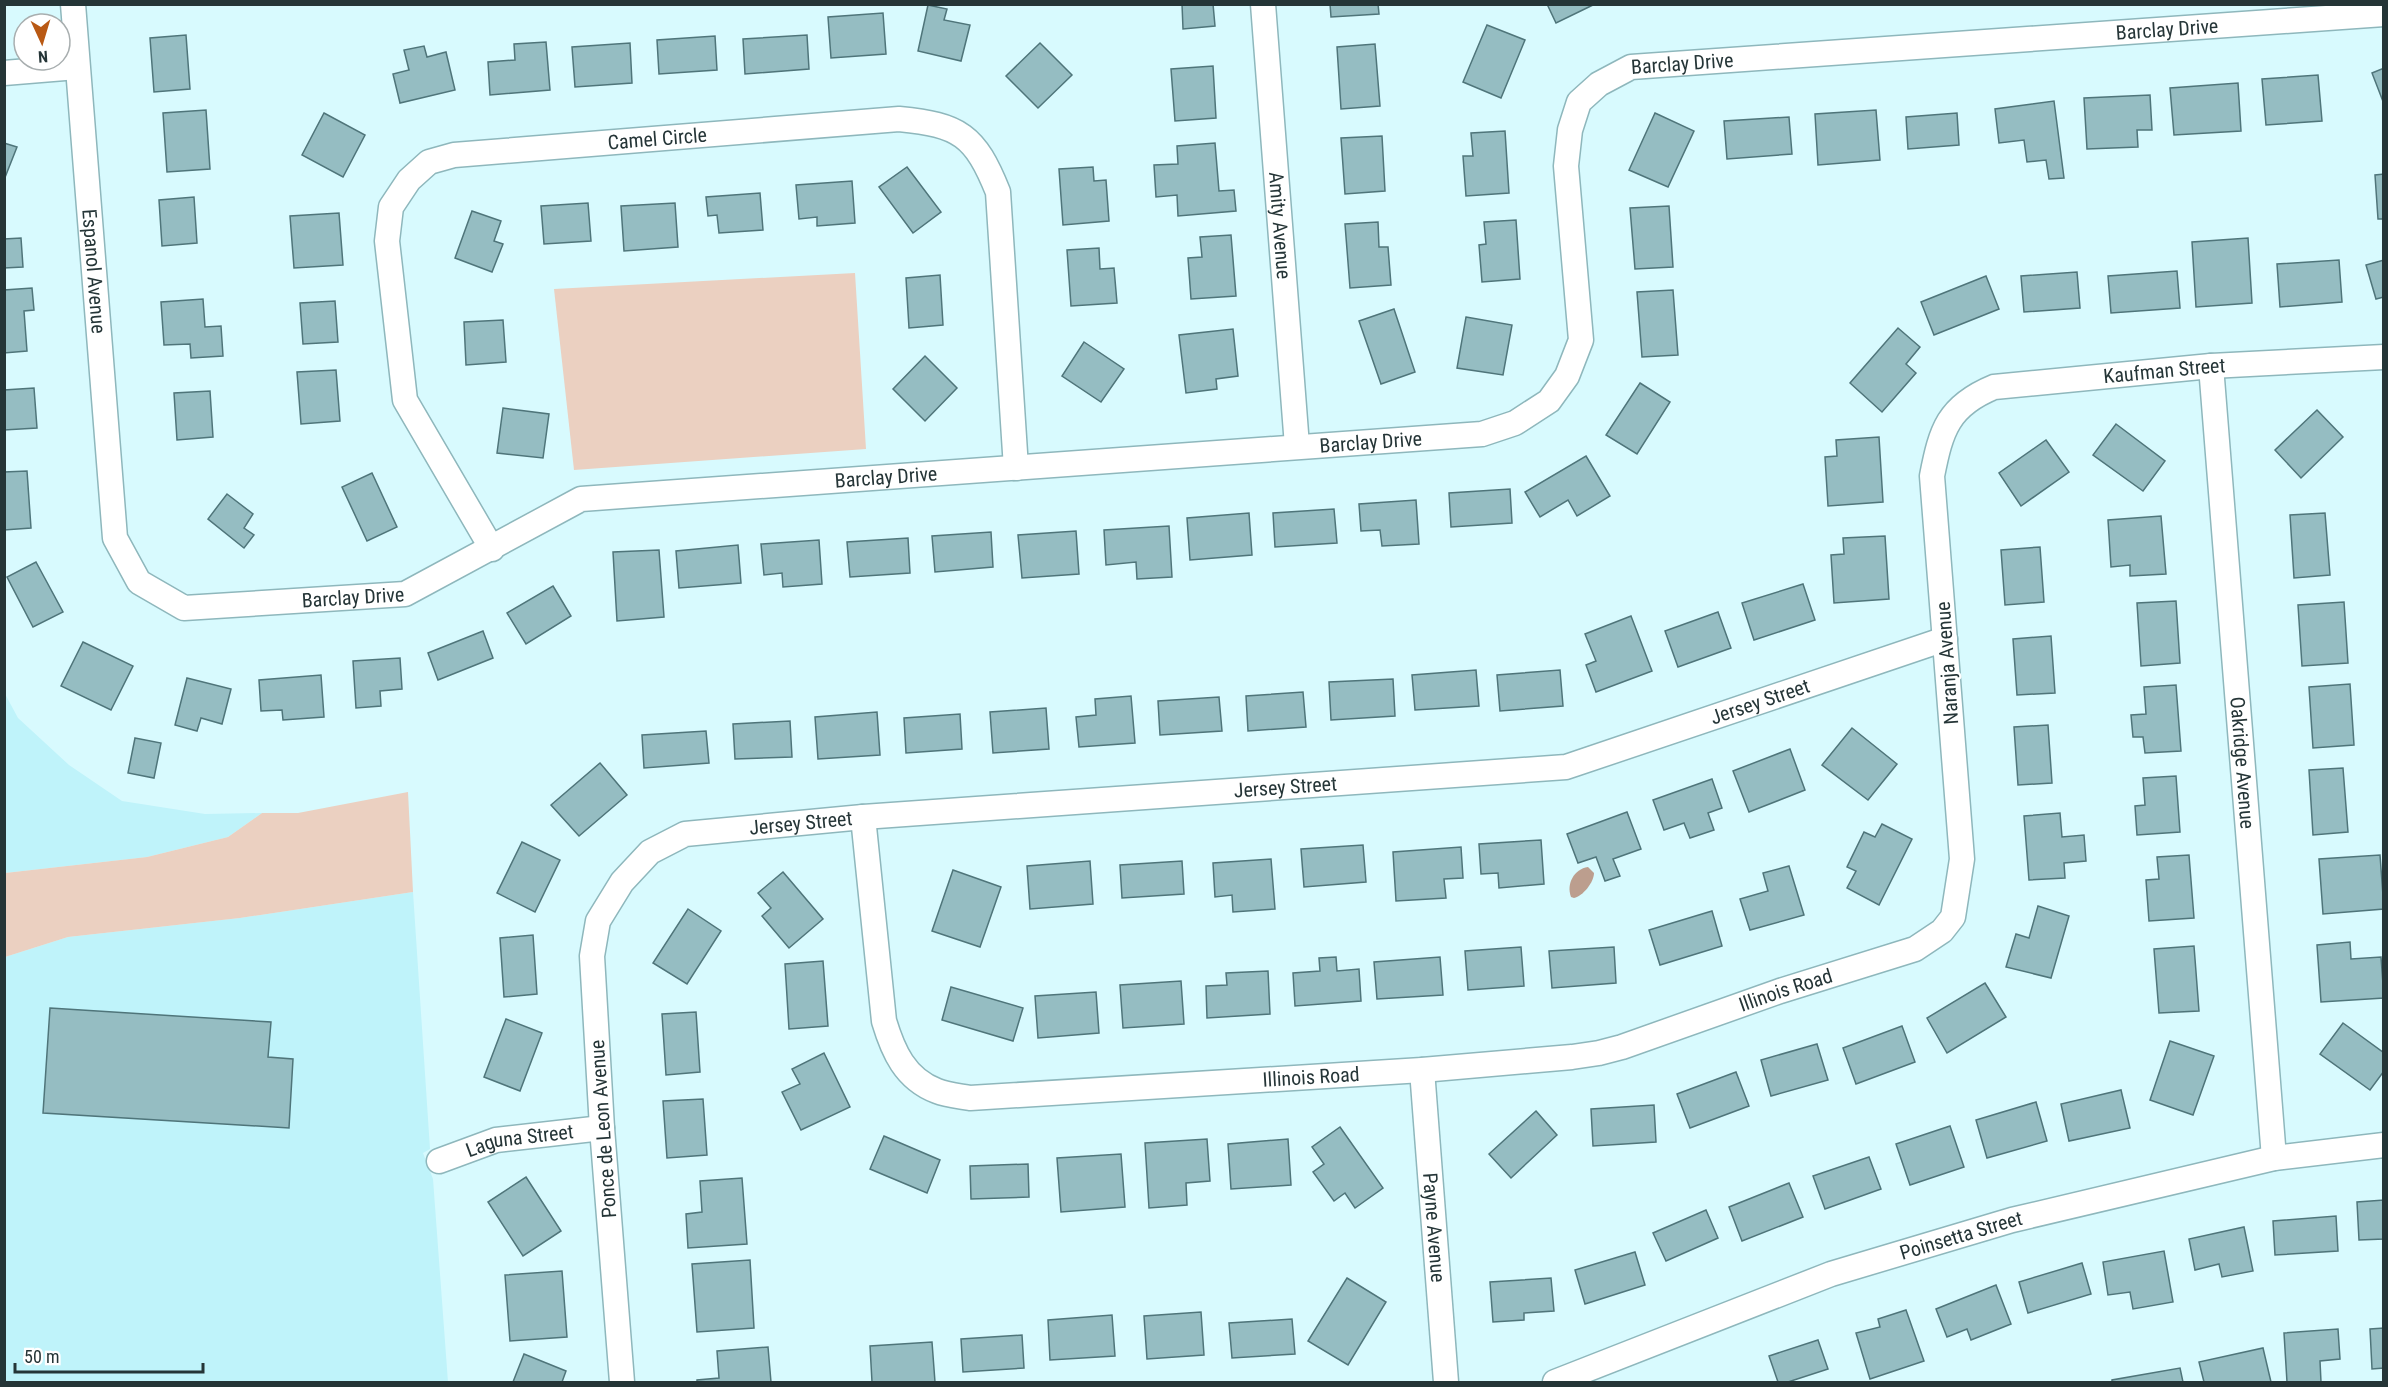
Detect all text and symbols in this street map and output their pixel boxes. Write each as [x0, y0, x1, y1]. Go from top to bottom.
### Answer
north arrow [12, 12, 72, 72]
street label: Barclay Drive [2115, 14, 2219, 45]
text: N [37, 47, 49, 66]
street label: Barclay Drive [1630, 48, 1734, 79]
street label: Camel Circle [607, 123, 708, 155]
street label: Amity Avenue [1264, 171, 1296, 280]
street label: Espanol Avenue [77, 208, 111, 334]
street label: Kaufman Street [2102, 353, 2226, 388]
street label: Barclay Drive [1319, 426, 1423, 458]
street label: Barclay Drive [834, 461, 938, 493]
street label: Barclay Drive [301, 582, 405, 613]
street label: Naranja Avenue [1931, 601, 1963, 725]
street label: Jersey Street [1707, 674, 1813, 729]
street label: Oakridge Avenue [2225, 696, 2260, 830]
street label: Jersey Street [1233, 771, 1338, 803]
street label: Jersey Street [748, 806, 853, 840]
street label: Illinois Road [1736, 963, 1835, 1017]
street label: Ponce de Leon Avenue [585, 1039, 621, 1219]
street label: Illinois Road [1262, 1062, 1360, 1092]
street label: Laguna Street [462, 1119, 575, 1162]
street label: Payne Avenue [1418, 1172, 1450, 1283]
street label: Poinsetta Street [1897, 1206, 2025, 1265]
scale bar [15, 1336, 202, 1374]
text: 50 m [24, 1346, 59, 1367]

